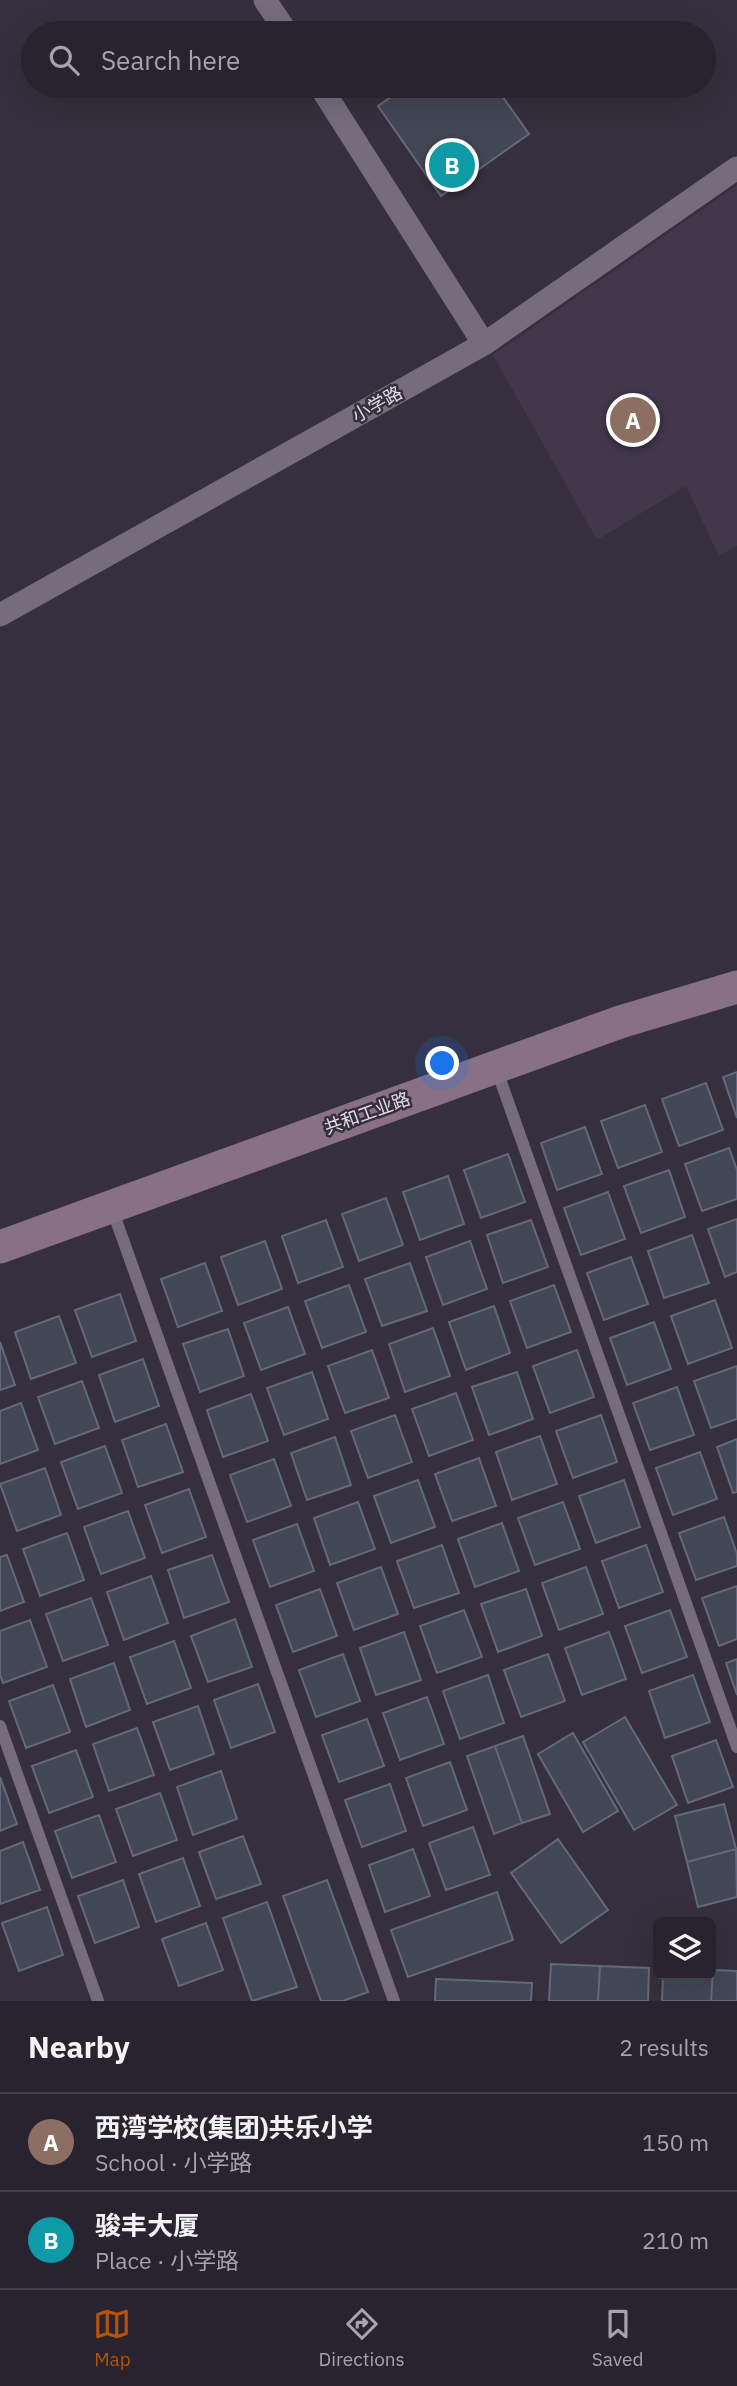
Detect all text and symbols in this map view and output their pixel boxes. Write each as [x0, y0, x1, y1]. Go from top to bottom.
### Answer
search box [21, 21, 716, 98]
icon: search [45, 41, 83, 79]
text: Search here [101, 43, 240, 77]
pin: B [429, 139, 475, 191]
street label: 小学路 [348, 381, 406, 427]
pin: A [610, 394, 656, 446]
your location [425, 1046, 459, 1080]
street label: 共和工业路 [321, 1087, 413, 1139]
map controls [653, 1917, 716, 1980]
button: layers [653, 1917, 716, 1980]
text: Nearby [28, 2027, 130, 2066]
text: 2 results [619, 2032, 709, 2062]
text: 西湾学校(集团)共乐小学 [95, 2110, 373, 2144]
text: A [43, 2127, 59, 2157]
text: 150 m [642, 2127, 709, 2157]
text: School · 小学路 [95, 2147, 252, 2177]
text: 骏丰大厦 [95, 2208, 199, 2242]
text: B [43, 2225, 59, 2255]
text: 210 m [642, 2225, 709, 2255]
text: Place · 小学路 [95, 2245, 239, 2275]
tab: Map [93, 2305, 131, 2371]
tab: Directions [318, 2305, 405, 2371]
tab: Saved [592, 2305, 644, 2371]

